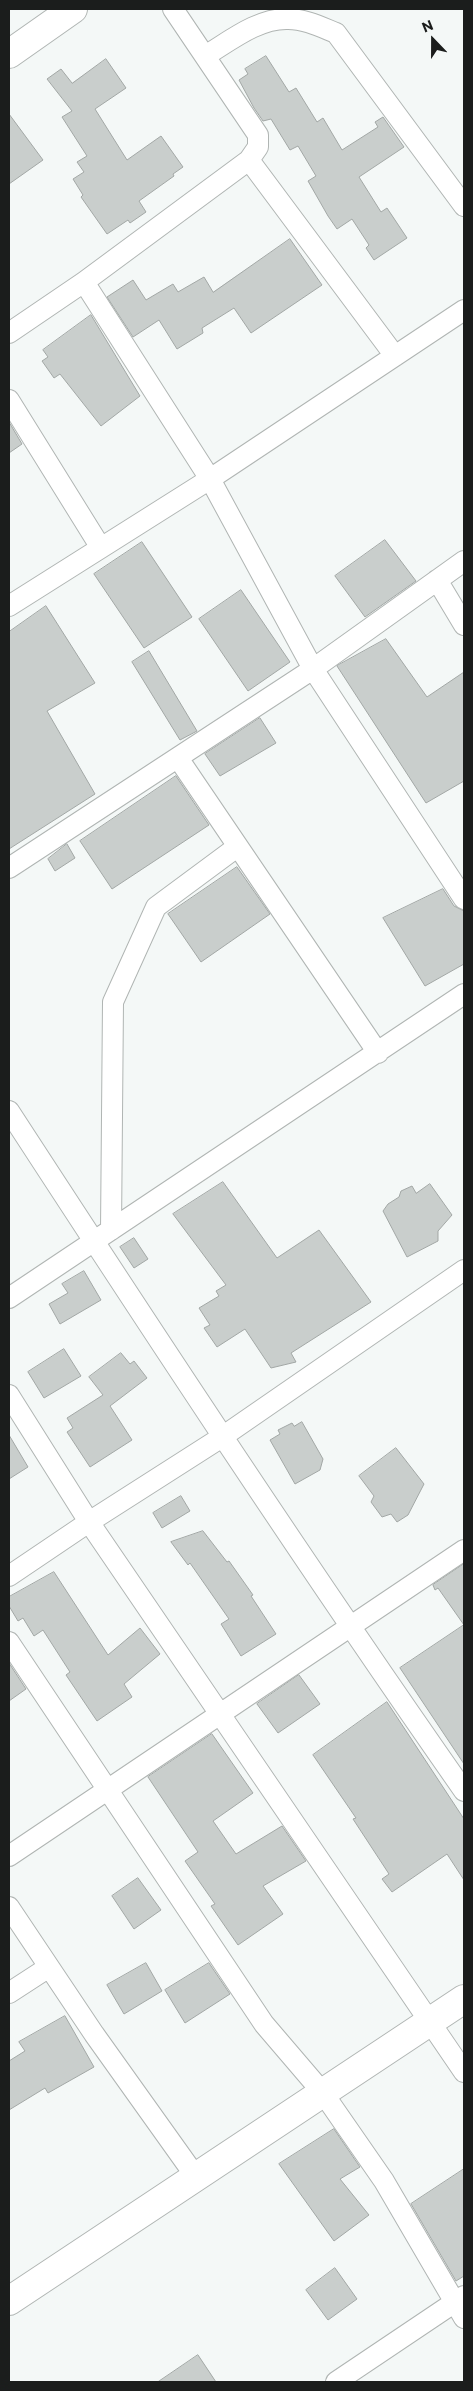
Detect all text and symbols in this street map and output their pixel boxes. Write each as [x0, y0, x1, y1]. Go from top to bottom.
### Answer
north arrow [408, 15, 458, 65]
text: N [419, 16, 435, 35]

